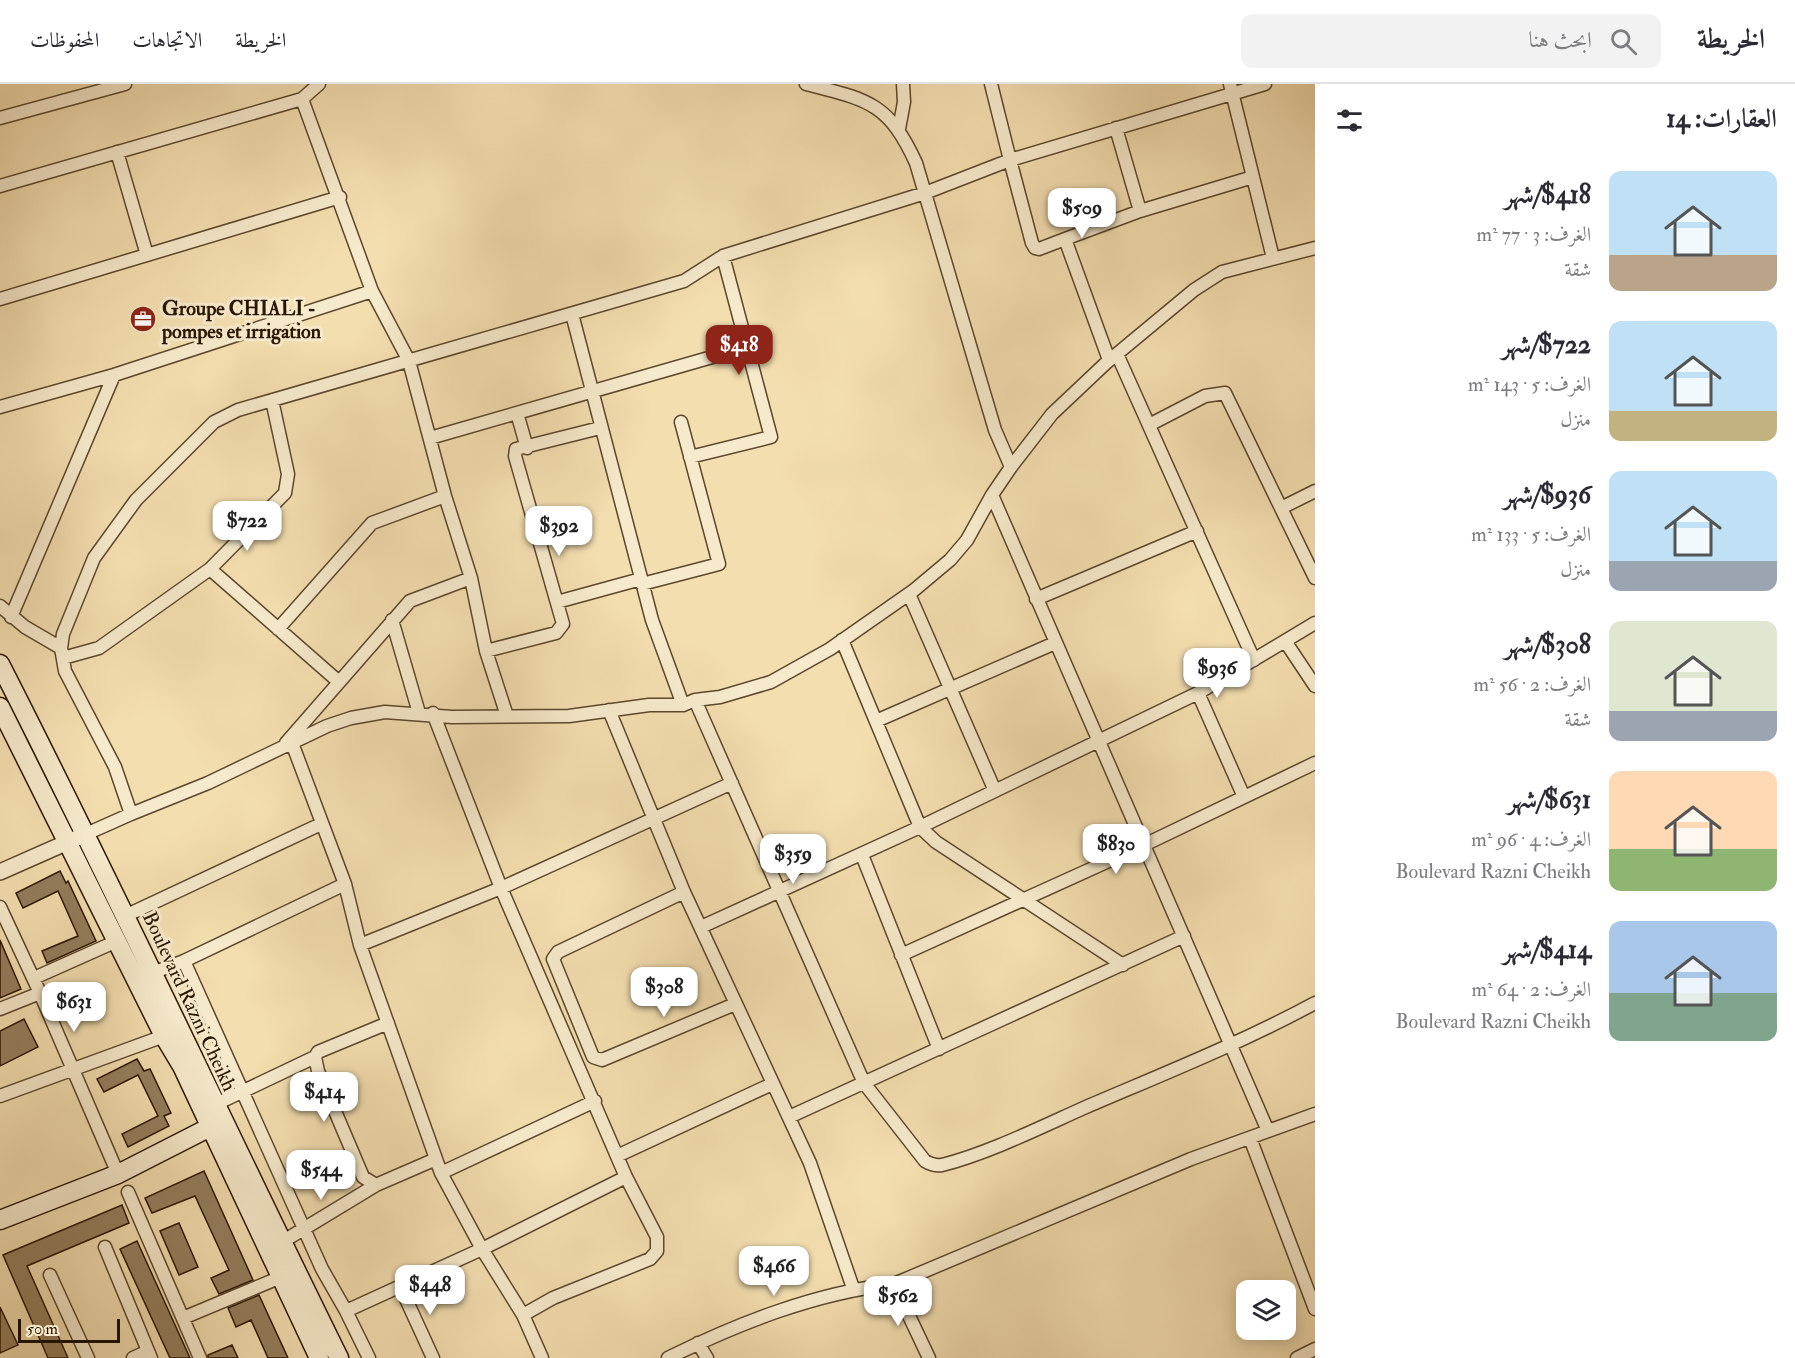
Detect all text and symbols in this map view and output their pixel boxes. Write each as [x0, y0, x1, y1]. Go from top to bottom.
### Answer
search box [1241, 14, 1661, 68]
text: الخريطة [1697, 22, 1765, 57]
icon: search [1607, 25, 1640, 58]
text: ابحث هنا [1529, 26, 1592, 54]
text: المحفوظات [30, 27, 99, 54]
text: الاتجاهات [132, 27, 202, 54]
text: الخريطة [235, 27, 286, 54]
text: العقارات: 14 [1666, 103, 1777, 135]
icon: filters [1333, 104, 1366, 137]
text: $418/شهر [1504, 179, 1591, 211]
pin: $509 [1046, 188, 1118, 239]
text: $509 [1062, 195, 1102, 220]
icon: home [1657, 195, 1729, 267]
text: الغرف: 3 · 77 m² [1476, 222, 1591, 247]
text: شقة [1565, 257, 1591, 282]
place label: Groupe CHIALI - pompes et irrigation [161, 296, 322, 345]
office icon: Groupe CHIALI - pompes et irrigation [128, 304, 158, 334]
pin: $418 [703, 325, 775, 376]
text: $722/شهر [1501, 329, 1591, 361]
text: $418 [720, 332, 758, 357]
icon: home [1657, 345, 1729, 417]
text: الغرف: 5 · 143 m² [1468, 372, 1591, 397]
text: منزل [1560, 407, 1591, 432]
text: $936/شهر [1503, 479, 1591, 511]
icon: home [1657, 495, 1729, 567]
pin: $722 [211, 501, 283, 552]
pin: $392 [523, 506, 595, 557]
text: $722 [227, 508, 267, 533]
text: $392 [539, 513, 579, 538]
text: الغرف: 5 · 133 m² [1471, 522, 1591, 547]
text: منزل [1560, 557, 1591, 582]
text: $308/شهر [1504, 629, 1591, 661]
icon: home [1657, 645, 1729, 717]
pin: $936 [1181, 648, 1253, 699]
text: $936 [1197, 655, 1237, 680]
text: الغرف: 2 · 56 m² [1473, 672, 1591, 697]
text: شقة [1565, 707, 1591, 732]
text: $631/شهر [1507, 784, 1591, 816]
icon: home [1657, 795, 1729, 867]
pin: $830 [1080, 824, 1152, 875]
text: الغرف: 4 · 96 m² [1471, 827, 1591, 852]
text: $830 [1097, 831, 1135, 856]
pin: $359 [757, 834, 829, 885]
text: $359 [774, 841, 812, 866]
text: Boulevard Razni Cheikh [1396, 859, 1591, 884]
street label: Boulevard Razni Cheikh [137, 907, 242, 1096]
text: $414/شهر [1502, 934, 1591, 966]
icon: home [1657, 945, 1729, 1017]
pin: $308 [628, 967, 700, 1018]
text: $308 [645, 974, 683, 999]
text: الغرف: 2 · 64 m² [1471, 977, 1591, 1002]
pin: $631 [38, 982, 110, 1033]
text: $631 [56, 989, 92, 1014]
text: Boulevard Razni Cheikh [1396, 1009, 1591, 1034]
pin: $414 [288, 1072, 360, 1123]
text: $414 [304, 1079, 344, 1104]
pin: $544 [285, 1150, 357, 1201]
text: $544 [300, 1157, 342, 1182]
pin: $466 [738, 1246, 810, 1297]
text: $466 [753, 1253, 795, 1278]
pin: $448 [394, 1265, 466, 1316]
text: $448 [409, 1272, 451, 1297]
pin: $562 [862, 1276, 934, 1327]
map controls [1236, 1280, 1296, 1340]
button: layers [1236, 1280, 1296, 1340]
text: $562 [878, 1283, 918, 1308]
scale bar [18, 1316, 120, 1344]
text: 50 m [27, 1319, 58, 1339]

